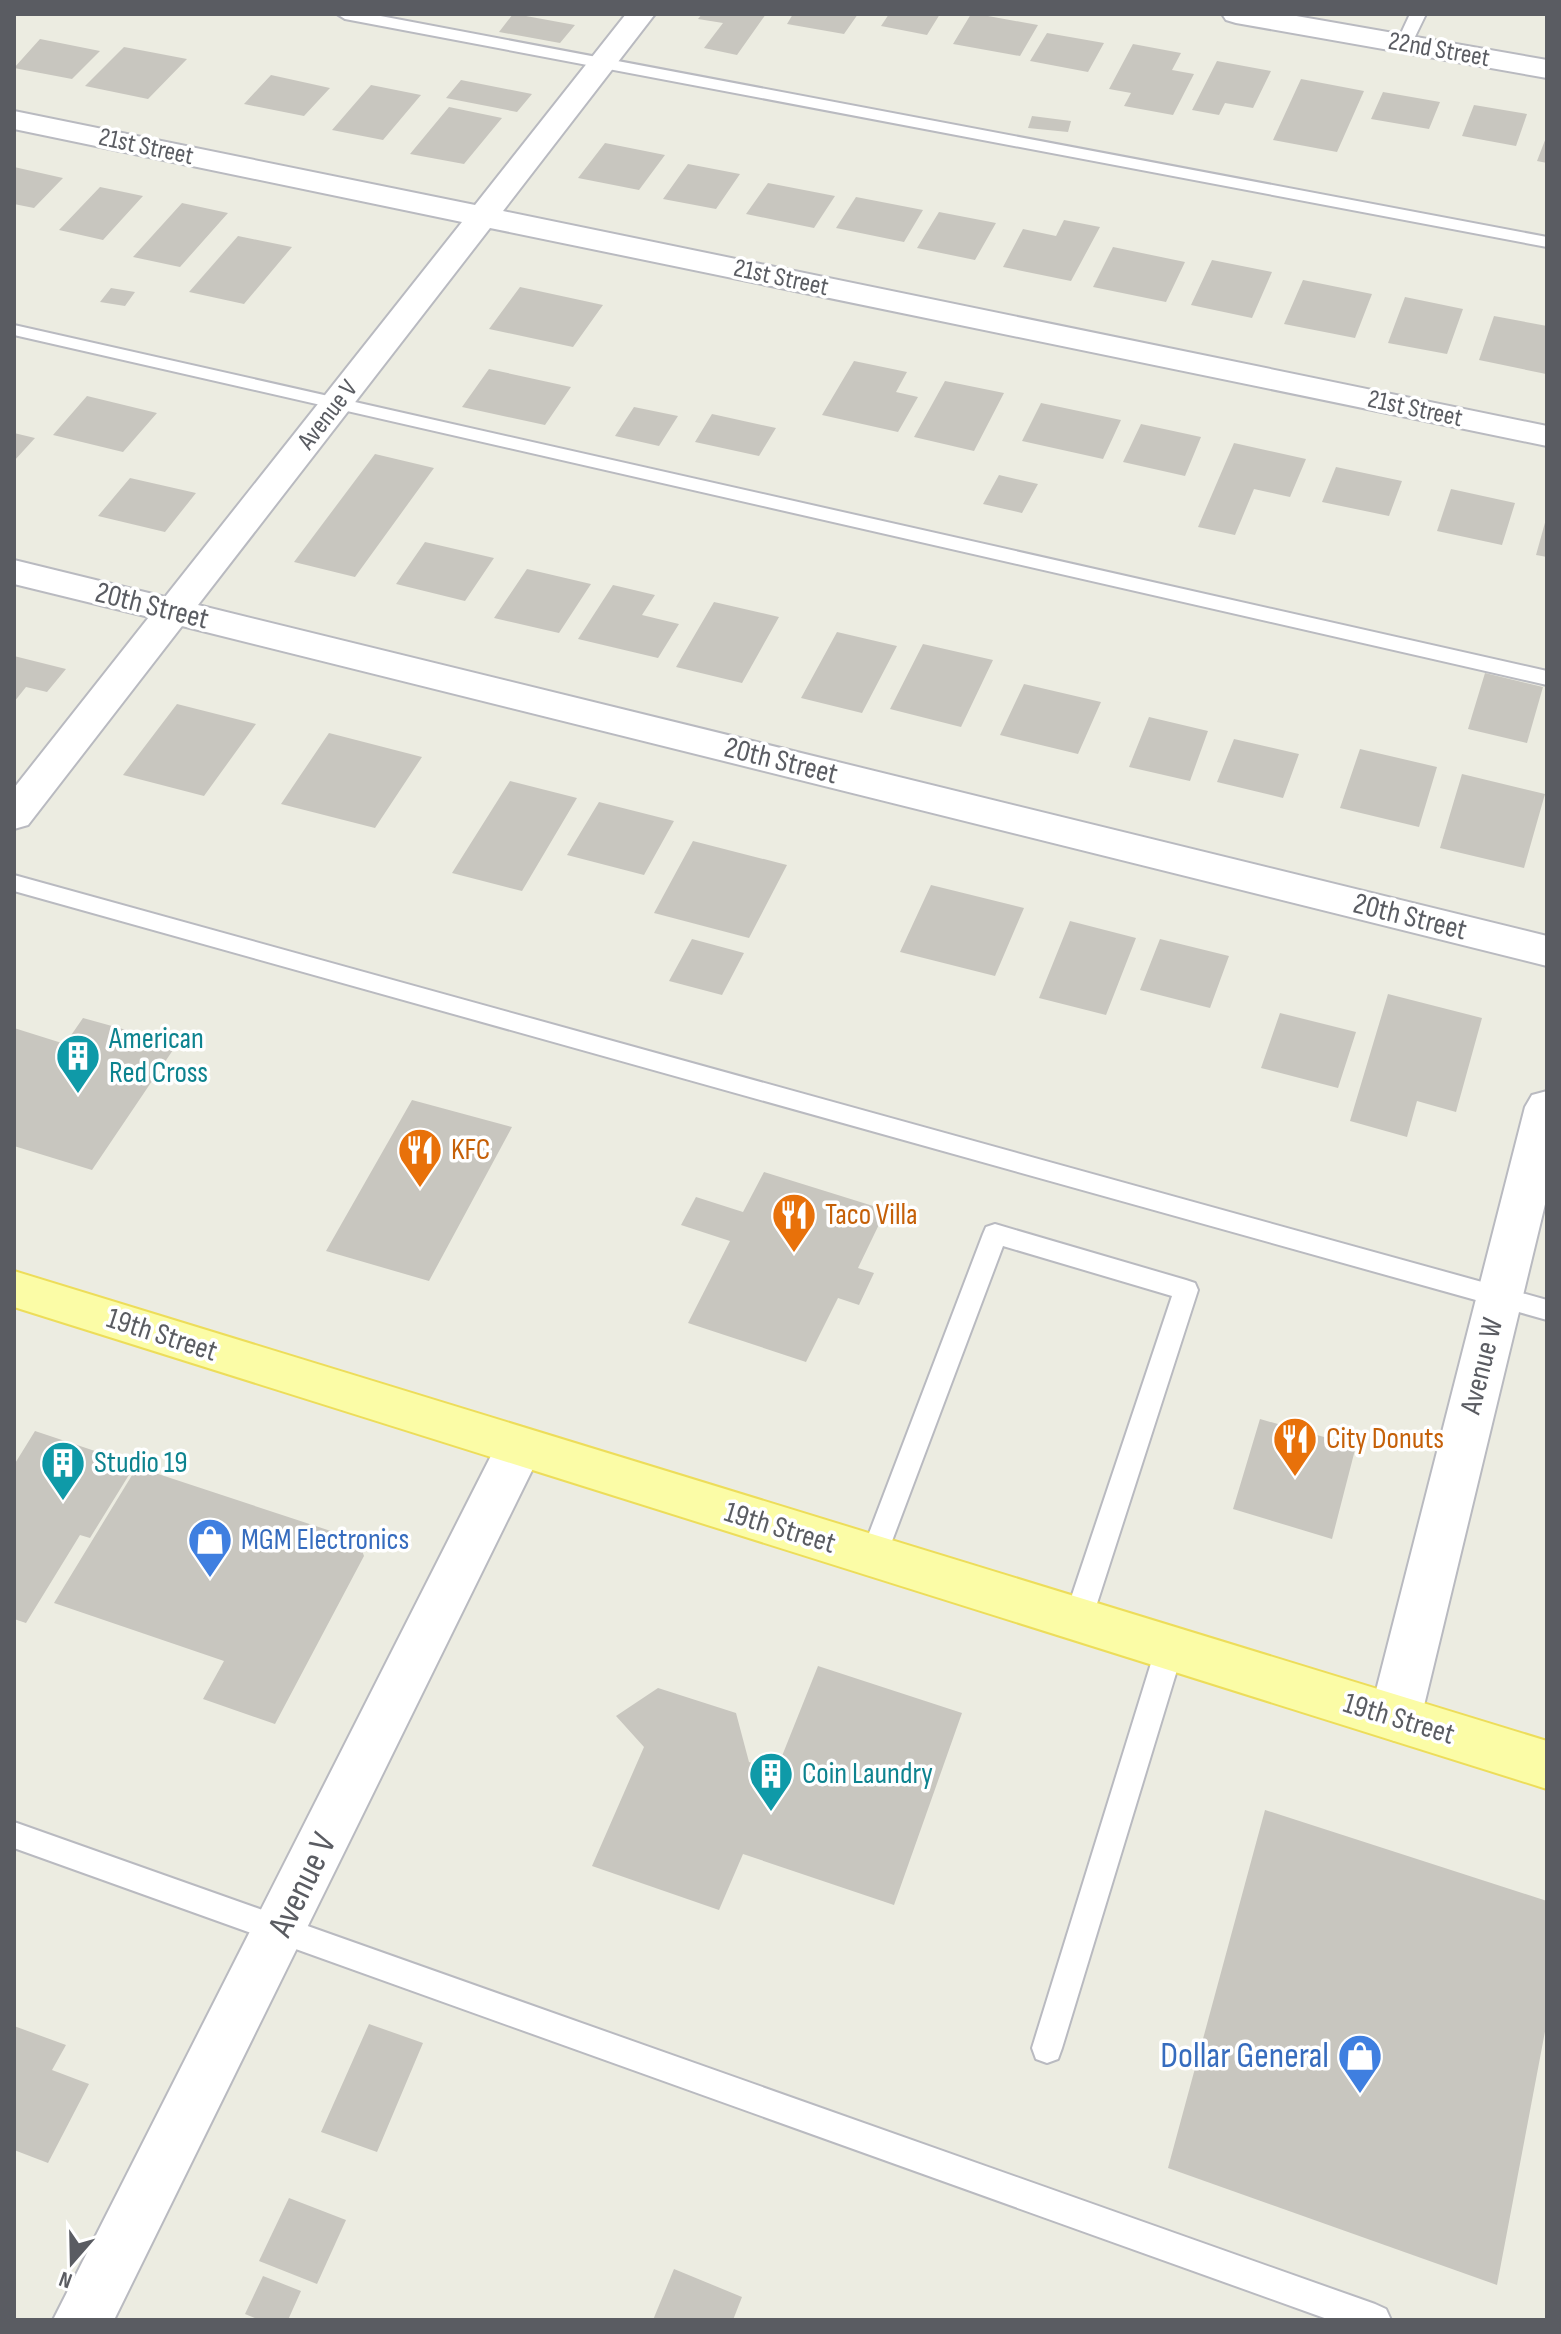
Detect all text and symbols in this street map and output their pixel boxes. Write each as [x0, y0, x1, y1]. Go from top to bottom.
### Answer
street label: 22nd Street [1386, 26, 1492, 74]
street label: 21st Street [96, 122, 196, 172]
street label: 21st Street [731, 253, 831, 303]
street label: Avenue V [291, 374, 365, 457]
street label: 21st Street [1365, 384, 1465, 434]
street label: 20th Street [91, 575, 213, 637]
street label: 20th Street [720, 730, 842, 792]
street label: 20th Street [1349, 886, 1471, 948]
place label: American Red Cross [108, 1021, 208, 1091]
building icon: American Red Cross [54, 1032, 102, 1095]
restaurant icon: KFC [396, 1126, 444, 1189]
place label: KFC [451, 1132, 490, 1168]
restaurant icon: Taco Villa [770, 1191, 818, 1254]
place label: Taco Villa [825, 1197, 918, 1233]
street label: 19th Street [102, 1300, 222, 1370]
street label: Avenue W [1452, 1314, 1511, 1419]
restaurant icon: City Donuts [1271, 1415, 1319, 1478]
place label: City Donuts [1326, 1421, 1444, 1457]
building icon: Studio 19 [39, 1439, 87, 1502]
place label: Studio 19 [94, 1445, 188, 1481]
street label: 19th Street [720, 1494, 840, 1562]
shop icon: MGM Electronics [186, 1516, 234, 1579]
place label: MGM Electronics [241, 1522, 409, 1558]
street label: 19th Street [1339, 1685, 1459, 1753]
building icon: Coin Laundry [747, 1750, 795, 1813]
place label: Coin Laundry [802, 1756, 933, 1792]
street label: Avenue V [259, 1826, 346, 1945]
shop icon: Dollar General [1336, 2032, 1384, 2095]
place label: Dollar General [1160, 2035, 1329, 2078]
north arrow [32, 2222, 112, 2302]
text: N [56, 2265, 76, 2294]

